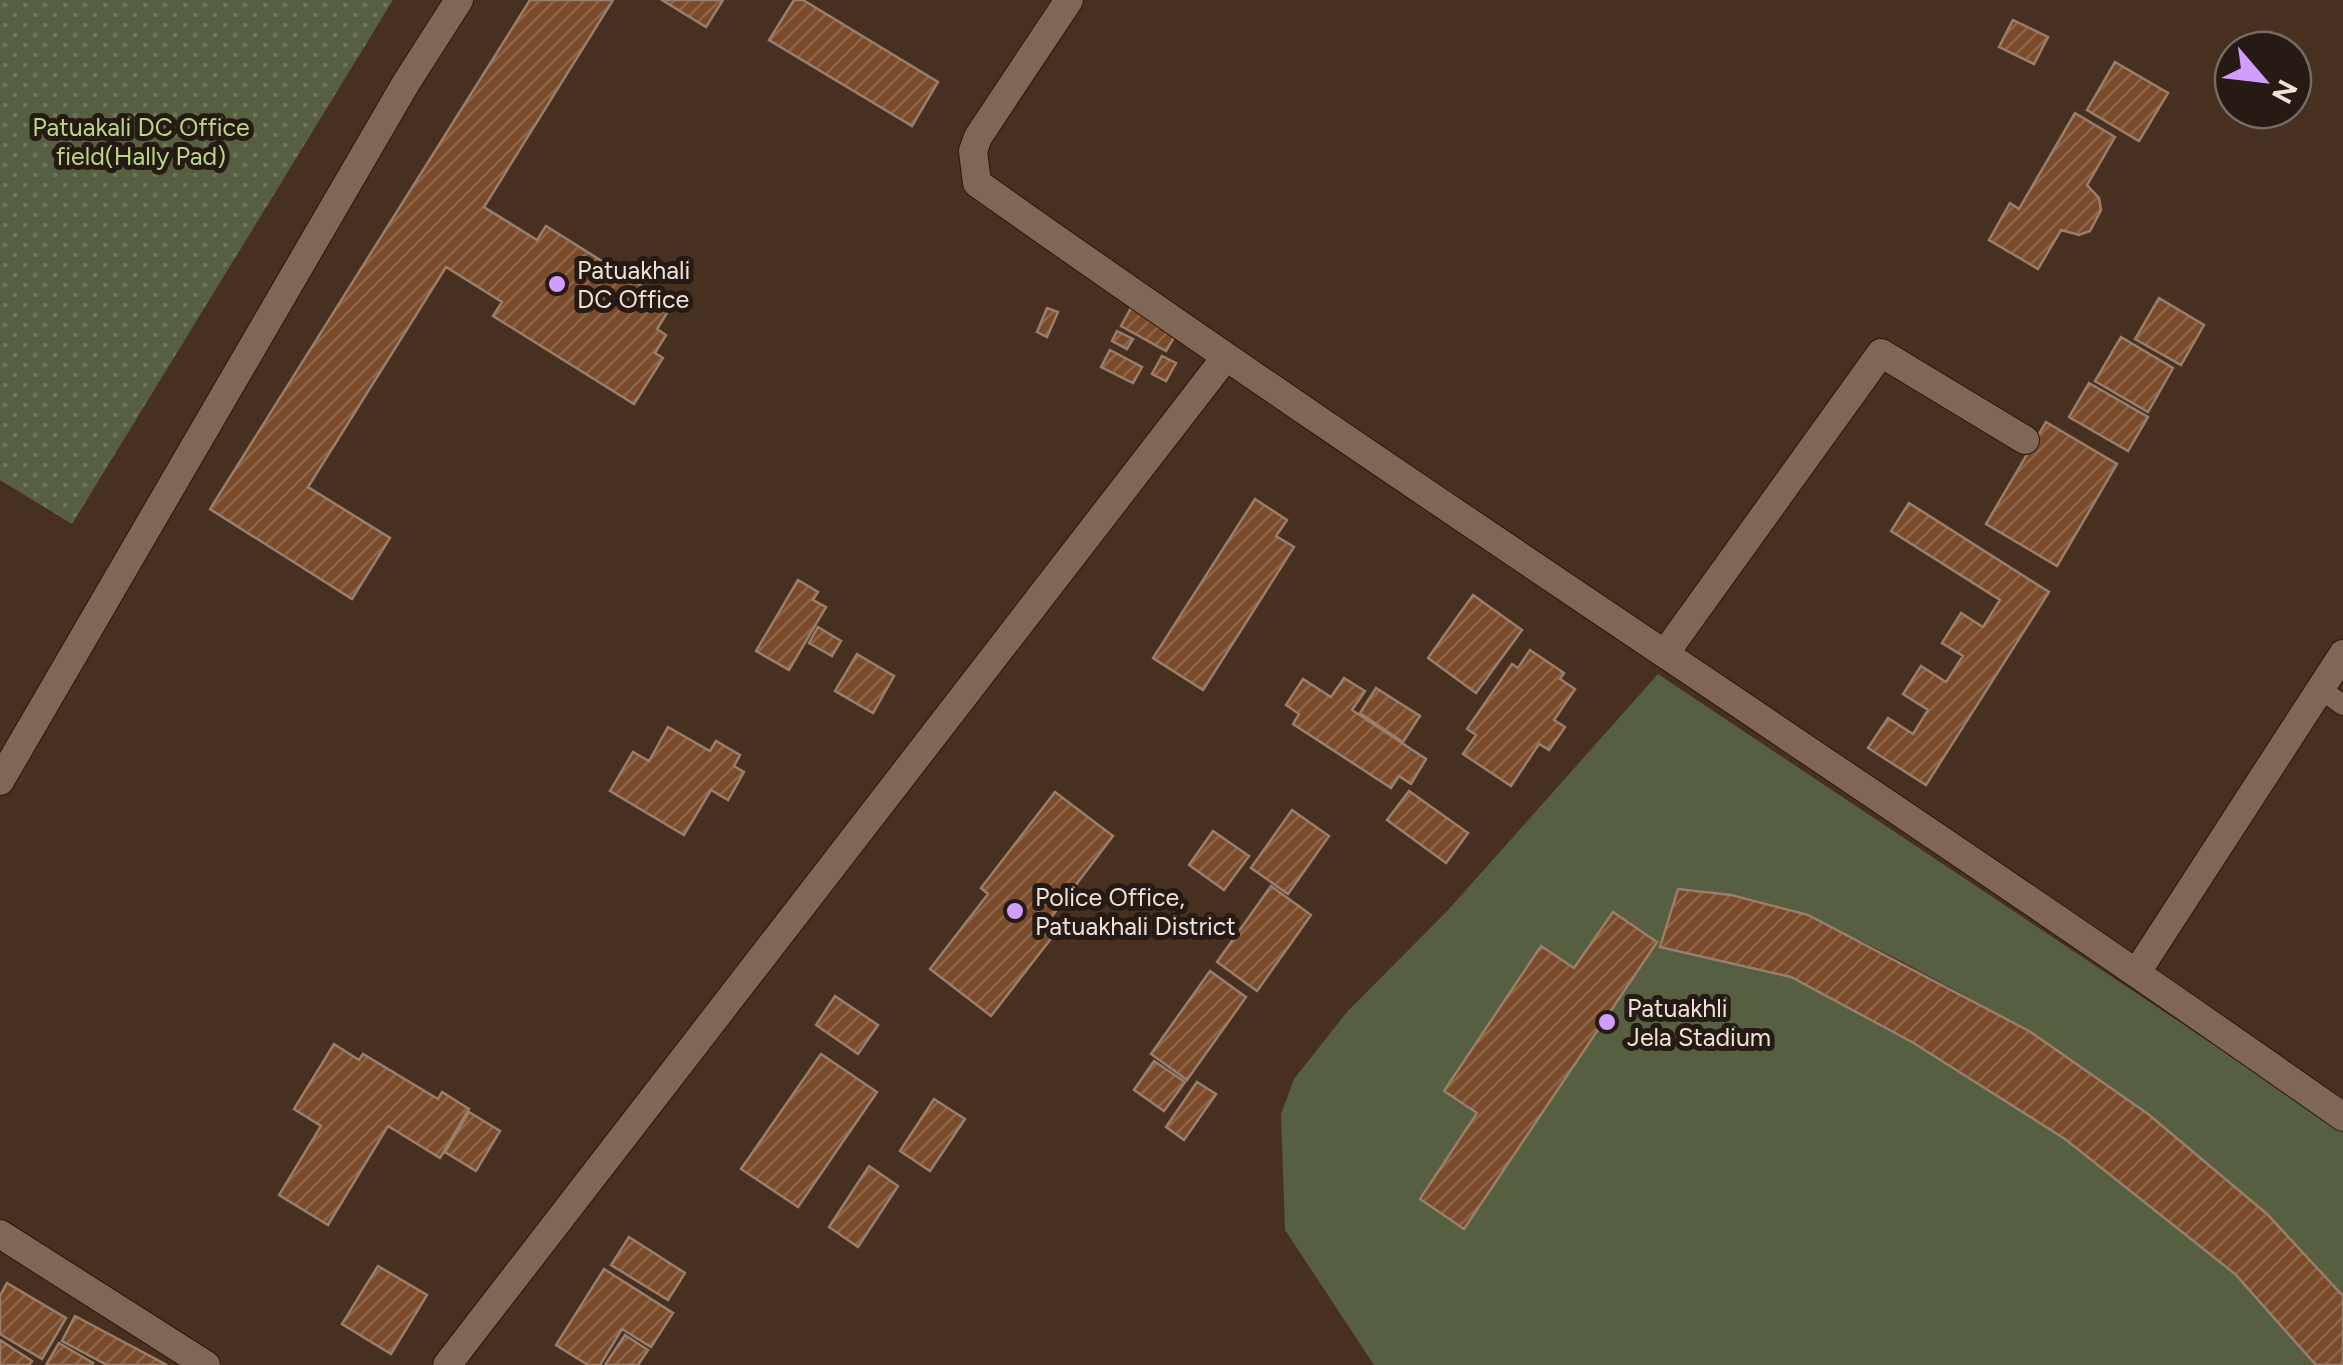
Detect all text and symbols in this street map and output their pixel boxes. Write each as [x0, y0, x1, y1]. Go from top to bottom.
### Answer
north arrow [2213, 30, 2313, 130]
text: N [2265, 74, 2305, 109]
park label: Patuakali DC Office field(Hally Pad) [32, 112, 250, 171]
place label: Patuakhali DC Office [577, 255, 690, 314]
marker: Patuakhali DC Office [546, 273, 568, 295]
place label: Police Office, Patuakhali District [1035, 882, 1236, 941]
marker: Police Office, Patuakhali District [1004, 900, 1026, 922]
place label: Patuakhli Jela Stadium [1627, 993, 1771, 1052]
marker: Patuakhli Jela Stadium [1596, 1011, 1618, 1033]

